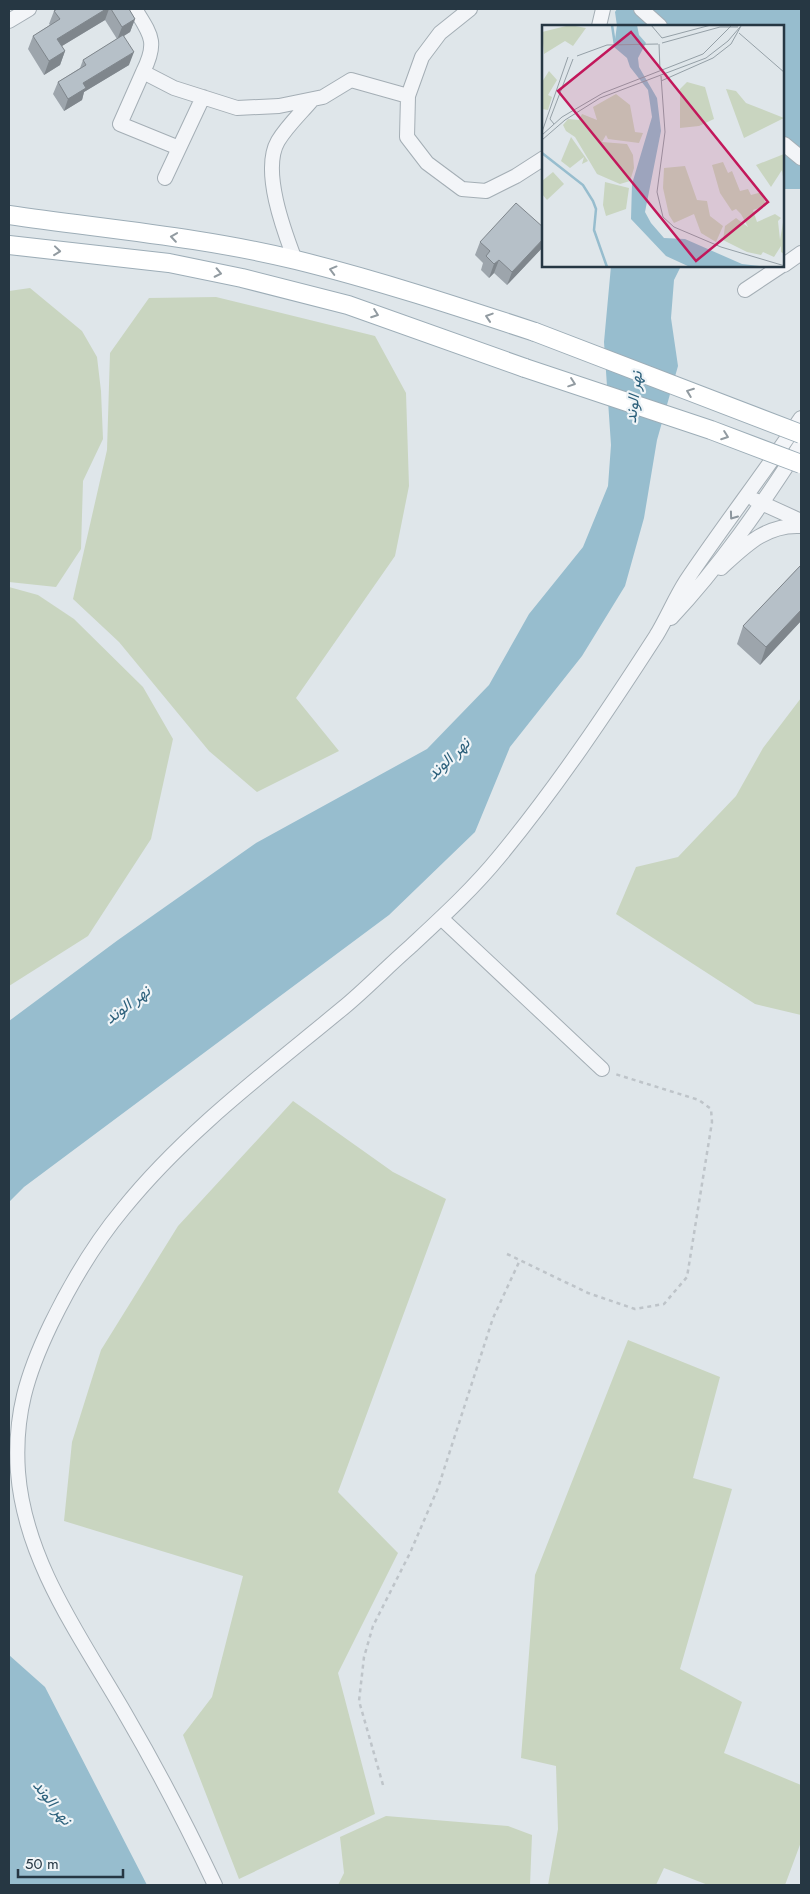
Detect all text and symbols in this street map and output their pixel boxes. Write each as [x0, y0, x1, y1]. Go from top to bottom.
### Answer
inset map [542, 25, 785, 268]
one-way arrow [170, 232, 178, 243]
one-way arrow [54, 245, 62, 256]
one-way arrow [329, 265, 338, 276]
one-way arrow [214, 268, 222, 278]
one-way arrow [370, 308, 379, 318]
one-way arrow [485, 312, 493, 322]
water label: نهر الوند [619, 368, 648, 424]
one-way arrow [567, 377, 575, 387]
one-way arrow [687, 387, 695, 397]
one-way arrow [721, 430, 729, 440]
one-way arrow [730, 510, 739, 520]
water label: نهر الوند [422, 731, 476, 785]
water label: نهر الوند [100, 979, 156, 1029]
water label: نهر الوند [28, 1775, 79, 1831]
scale bar [18, 1846, 122, 1878]
text: 50 m [25, 1853, 59, 1875]

